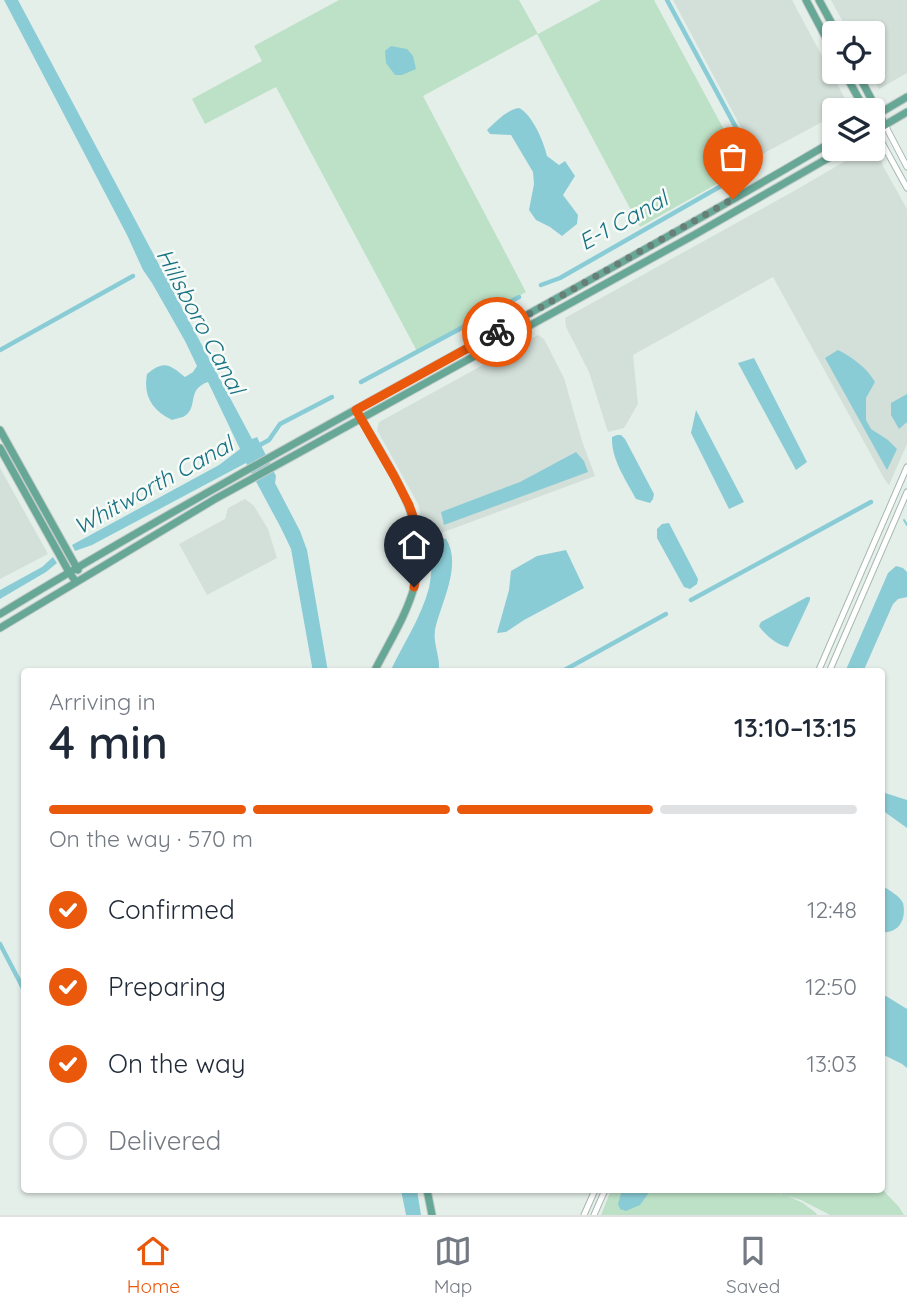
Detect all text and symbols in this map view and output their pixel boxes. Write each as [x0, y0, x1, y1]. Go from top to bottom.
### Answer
map controls [822, 21, 885, 161]
button: locate [822, 21, 885, 84]
button: layers [822, 98, 885, 161]
pin [703, 127, 763, 199]
icon: bag [714, 138, 752, 176]
water label: E-1 Canal [573, 182, 675, 256]
water label: Hillsboro Canal [150, 243, 253, 401]
courier [462, 297, 532, 367]
icon: bike [478, 313, 516, 351]
water label: Whitworth Canal [68, 428, 240, 541]
pin [384, 515, 444, 587]
icon: home [395, 526, 433, 564]
text: Arriving in [49, 687, 156, 716]
text: 13:10–13:15 [734, 711, 857, 744]
text: 4 min [49, 713, 168, 771]
text: On the way · 570 m [49, 824, 253, 853]
icon: check [49, 891, 87, 929]
text: Confirmed [108, 893, 235, 926]
text: 12:48 [807, 895, 857, 924]
icon: check [49, 968, 87, 1006]
text: Preparing [108, 970, 226, 1003]
text: 12:50 [805, 972, 857, 1001]
icon: check [49, 1045, 87, 1083]
text: On the way [108, 1047, 246, 1080]
text: 13:03 [806, 1049, 857, 1078]
text: Delivered [108, 1124, 221, 1157]
tab: Home [127, 1232, 180, 1298]
tab: Map [434, 1232, 472, 1298]
tab: Saved [726, 1232, 780, 1298]

